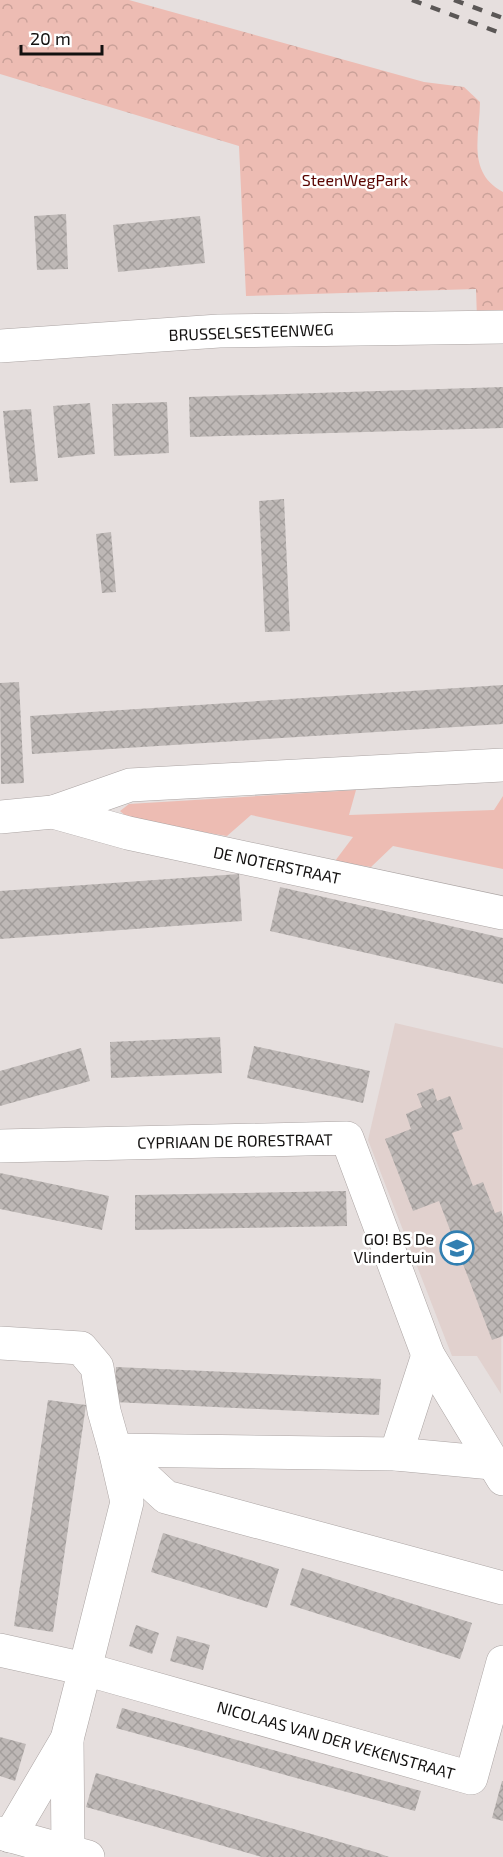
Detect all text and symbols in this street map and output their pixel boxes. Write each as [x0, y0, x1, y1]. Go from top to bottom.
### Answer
scale bar [21, 18, 102, 56]
text: 20 m [30, 27, 71, 49]
park label: SteenWegPark [302, 170, 408, 189]
street label: BRUSSELSESTEENWEG [168, 319, 334, 344]
street label: DE NOTERSTRAAT [212, 842, 342, 887]
street label: CYPRIAAN DE RORESTRAAT [137, 1129, 333, 1152]
place label: GO! BS De Vlindertuin [354, 1229, 434, 1266]
school or university icon: GO! BS De Vlindertuin [439, 1230, 475, 1266]
street label: NICOLAAS VAN DER VEKENSTRAAT [215, 1696, 457, 1783]

